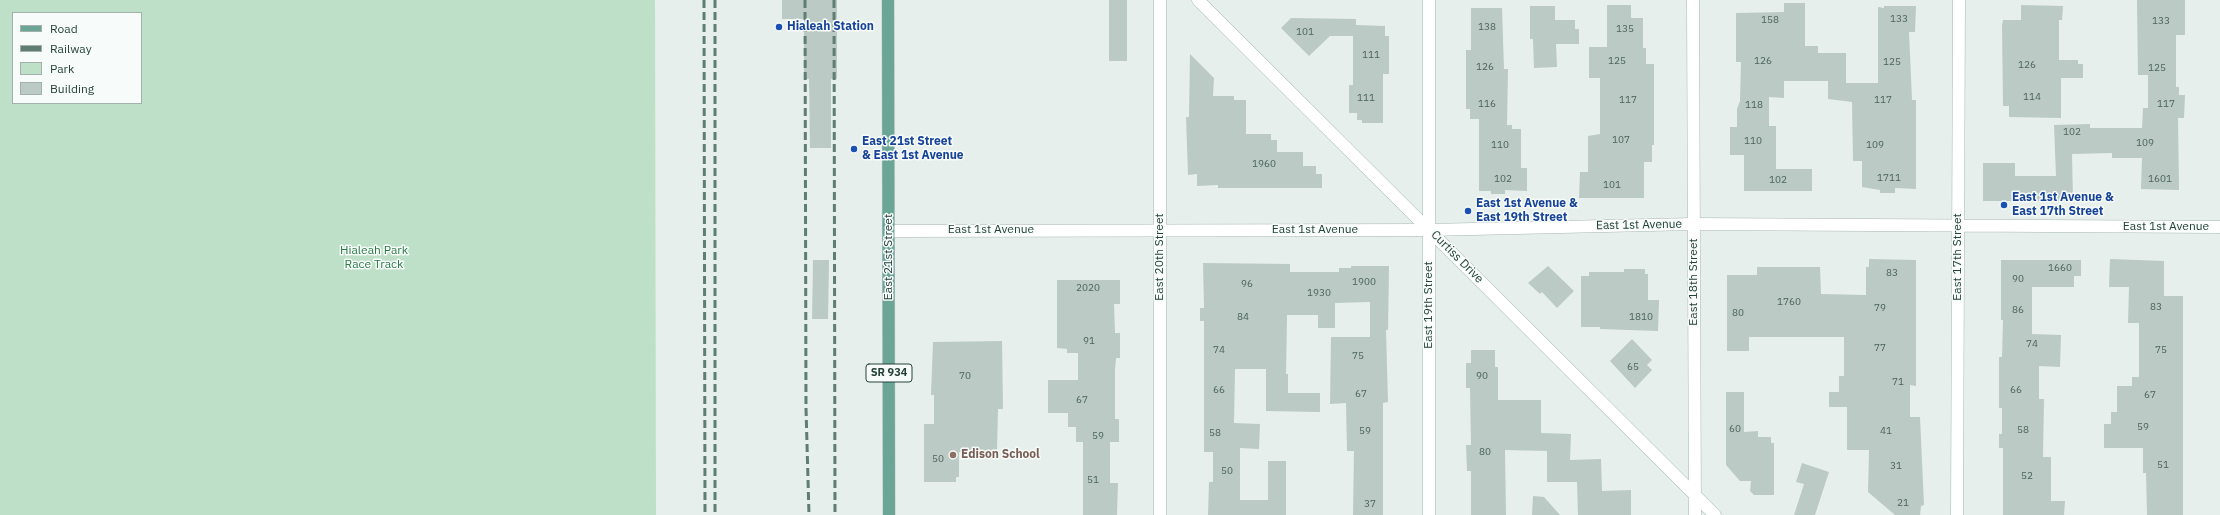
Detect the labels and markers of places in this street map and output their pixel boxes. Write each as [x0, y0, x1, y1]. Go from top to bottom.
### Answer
place label: Hialeah Station [787, 20, 874, 34]
marker: Hialeah Station [774, 22, 784, 32]
place label: East 21st Street & East 1st Avenue [862, 135, 964, 163]
marker: East 21st Street & East 1st Avenue [849, 144, 859, 154]
place label: East 1st Avenue & East 17th Street [2012, 191, 2114, 219]
place label: East 1st Avenue & East 19th Street [1476, 197, 1578, 225]
marker: East 1st Avenue & East 17th Street [1999, 200, 2009, 210]
marker: East 1st Avenue & East 19th Street [1463, 206, 1473, 216]
place label: Edison School [961, 448, 1040, 462]
marker: Edison School [948, 450, 958, 460]

